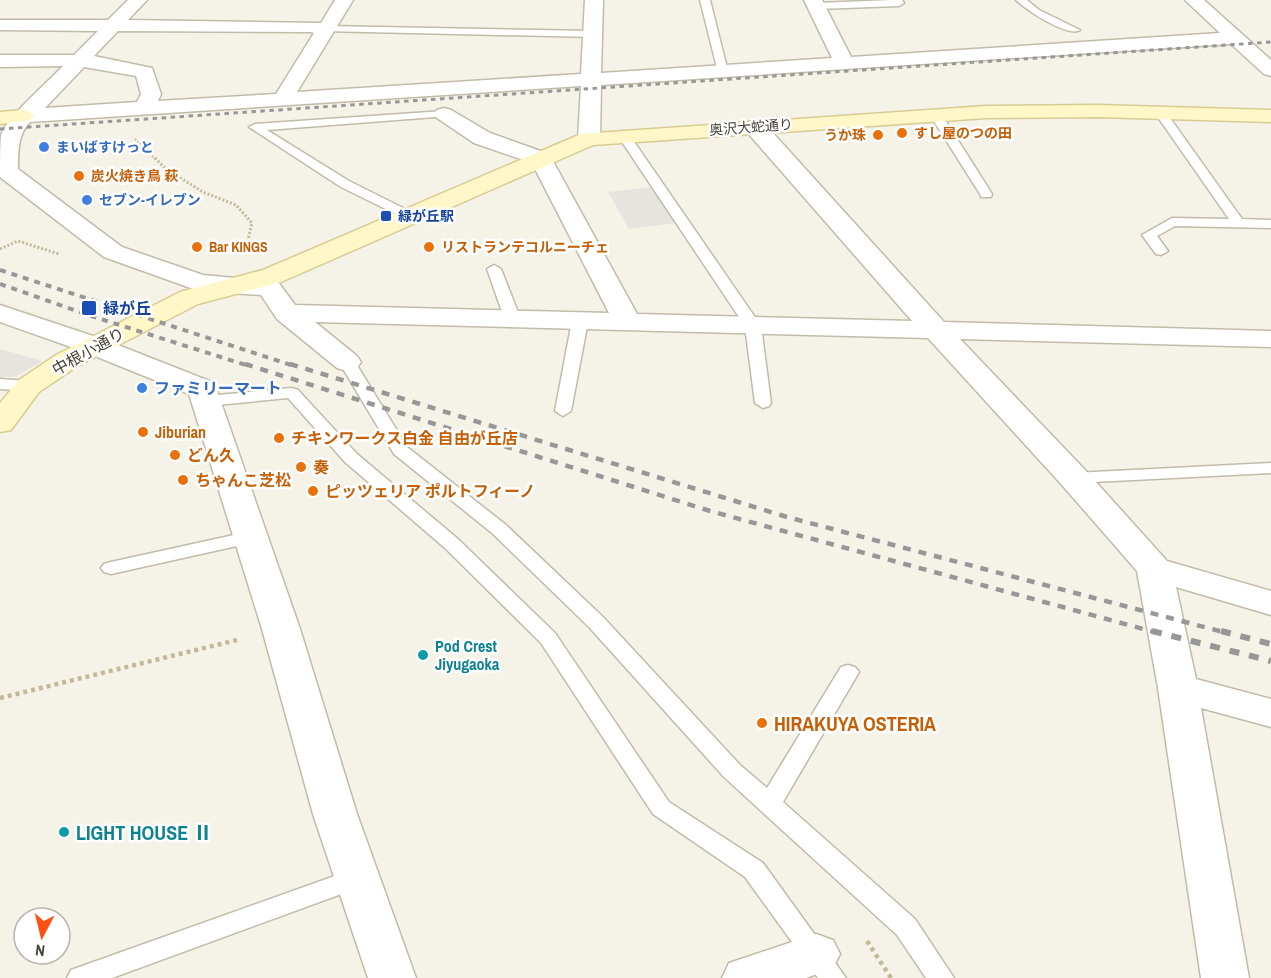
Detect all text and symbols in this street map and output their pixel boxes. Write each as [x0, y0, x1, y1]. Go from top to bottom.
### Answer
street label: 奥沢大蛇通り [708, 115, 794, 139]
place label: すし屋のつの田 [914, 124, 1012, 142]
place label: うか珠 [824, 126, 866, 144]
marker: すし屋のつの田 [895, 126, 909, 140]
marker: うか珠 [871, 128, 885, 142]
place label: まいばすけっと [56, 138, 154, 156]
marker: まいばすけっと [37, 140, 51, 154]
place label: 炭火焼き鳥 萩 [91, 167, 178, 185]
marker: 炭火焼き鳥 萩 [72, 169, 86, 183]
place label: セブン-イレブン [99, 191, 201, 209]
marker: セブン-イレブン [80, 193, 94, 207]
place label: 緑が丘駅 [398, 207, 454, 225]
marker: 緑が丘駅 [379, 209, 393, 223]
place label: Bar KINGS [209, 238, 268, 256]
place label: リストランテコルニーチェ [441, 238, 609, 256]
marker: Bar KINGS [190, 240, 204, 254]
marker: リストランテコルニーチェ [422, 240, 436, 254]
place label: 緑が丘 [103, 297, 151, 319]
marker: 緑が丘 [80, 299, 98, 317]
street label: 中根小通り [48, 322, 128, 380]
place label: ファミリーマート [154, 377, 282, 399]
marker: ファミリーマート [135, 381, 149, 395]
place label: Jiburian [155, 421, 206, 443]
marker: Jiburian [136, 425, 150, 439]
place label: チキンワークス白金 自由が丘店 [291, 427, 518, 449]
marker: チキンワークス白金 自由が丘店 [272, 431, 286, 445]
place label: どん久 [187, 444, 235, 466]
marker: どん久 [168, 448, 182, 462]
place label: 奏 [313, 456, 329, 478]
marker: 奏 [294, 460, 308, 474]
place label: ちゃんこ芝松 [195, 469, 291, 491]
marker: ちゃんこ芝松 [176, 473, 190, 487]
place label: ピッツェリア ポルトフィーノ [325, 480, 535, 502]
marker: ピッツェリア ポルトフィーノ [306, 484, 320, 498]
place label: Pod Crest Jiyugaoka [435, 635, 500, 675]
marker: Pod Crest Jiyugaoka [416, 648, 430, 662]
place label: HIRAKUYA OSTERIA [774, 710, 936, 737]
marker: HIRAKUYA OSTERIA [755, 716, 769, 730]
place label: LIGHT HOUSE Ⅱ [76, 819, 213, 846]
marker: LIGHT HOUSE Ⅱ [57, 825, 71, 839]
north arrow [12, 906, 72, 966]
text: N [34, 939, 46, 962]

